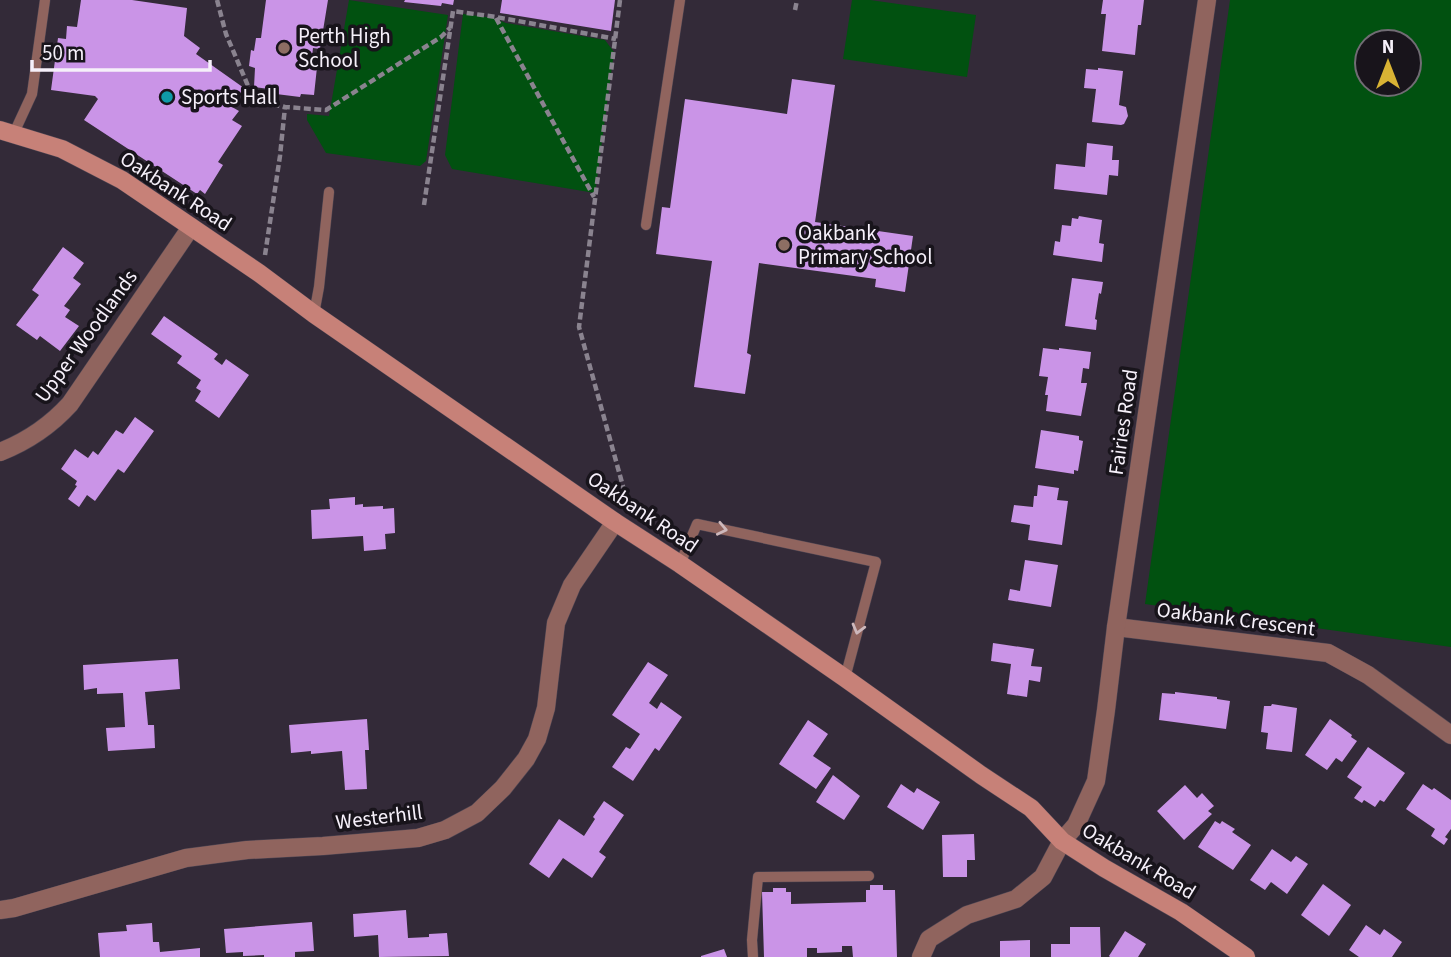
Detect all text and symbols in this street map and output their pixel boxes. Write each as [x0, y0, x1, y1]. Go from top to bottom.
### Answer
place label: Perth High School [298, 21, 391, 75]
scale bar [32, 28, 210, 72]
north arrow [1353, 28, 1423, 98]
text: N [1382, 34, 1394, 61]
text: 50 m [42, 38, 84, 68]
marker: Perth High School [276, 40, 292, 56]
place label: Sports Hall [181, 82, 277, 112]
marker: Sports Hall [159, 89, 175, 105]
street label: Oakbank Road [114, 144, 238, 238]
place label: Oakbank Primary School [798, 218, 933, 272]
marker: Oakbank Primary School [776, 237, 792, 253]
street label: Upper Woodlands [28, 263, 145, 409]
street label: Fairies Road [1101, 367, 1145, 477]
street label: Oakbank Road [582, 464, 704, 560]
one-way arrow [716, 521, 728, 536]
street label: Oakbank Crescent [1155, 594, 1317, 644]
one-way arrow [852, 623, 866, 635]
street label: Westerhill [334, 797, 424, 837]
street label: Oakbank Road [1076, 815, 1202, 907]

